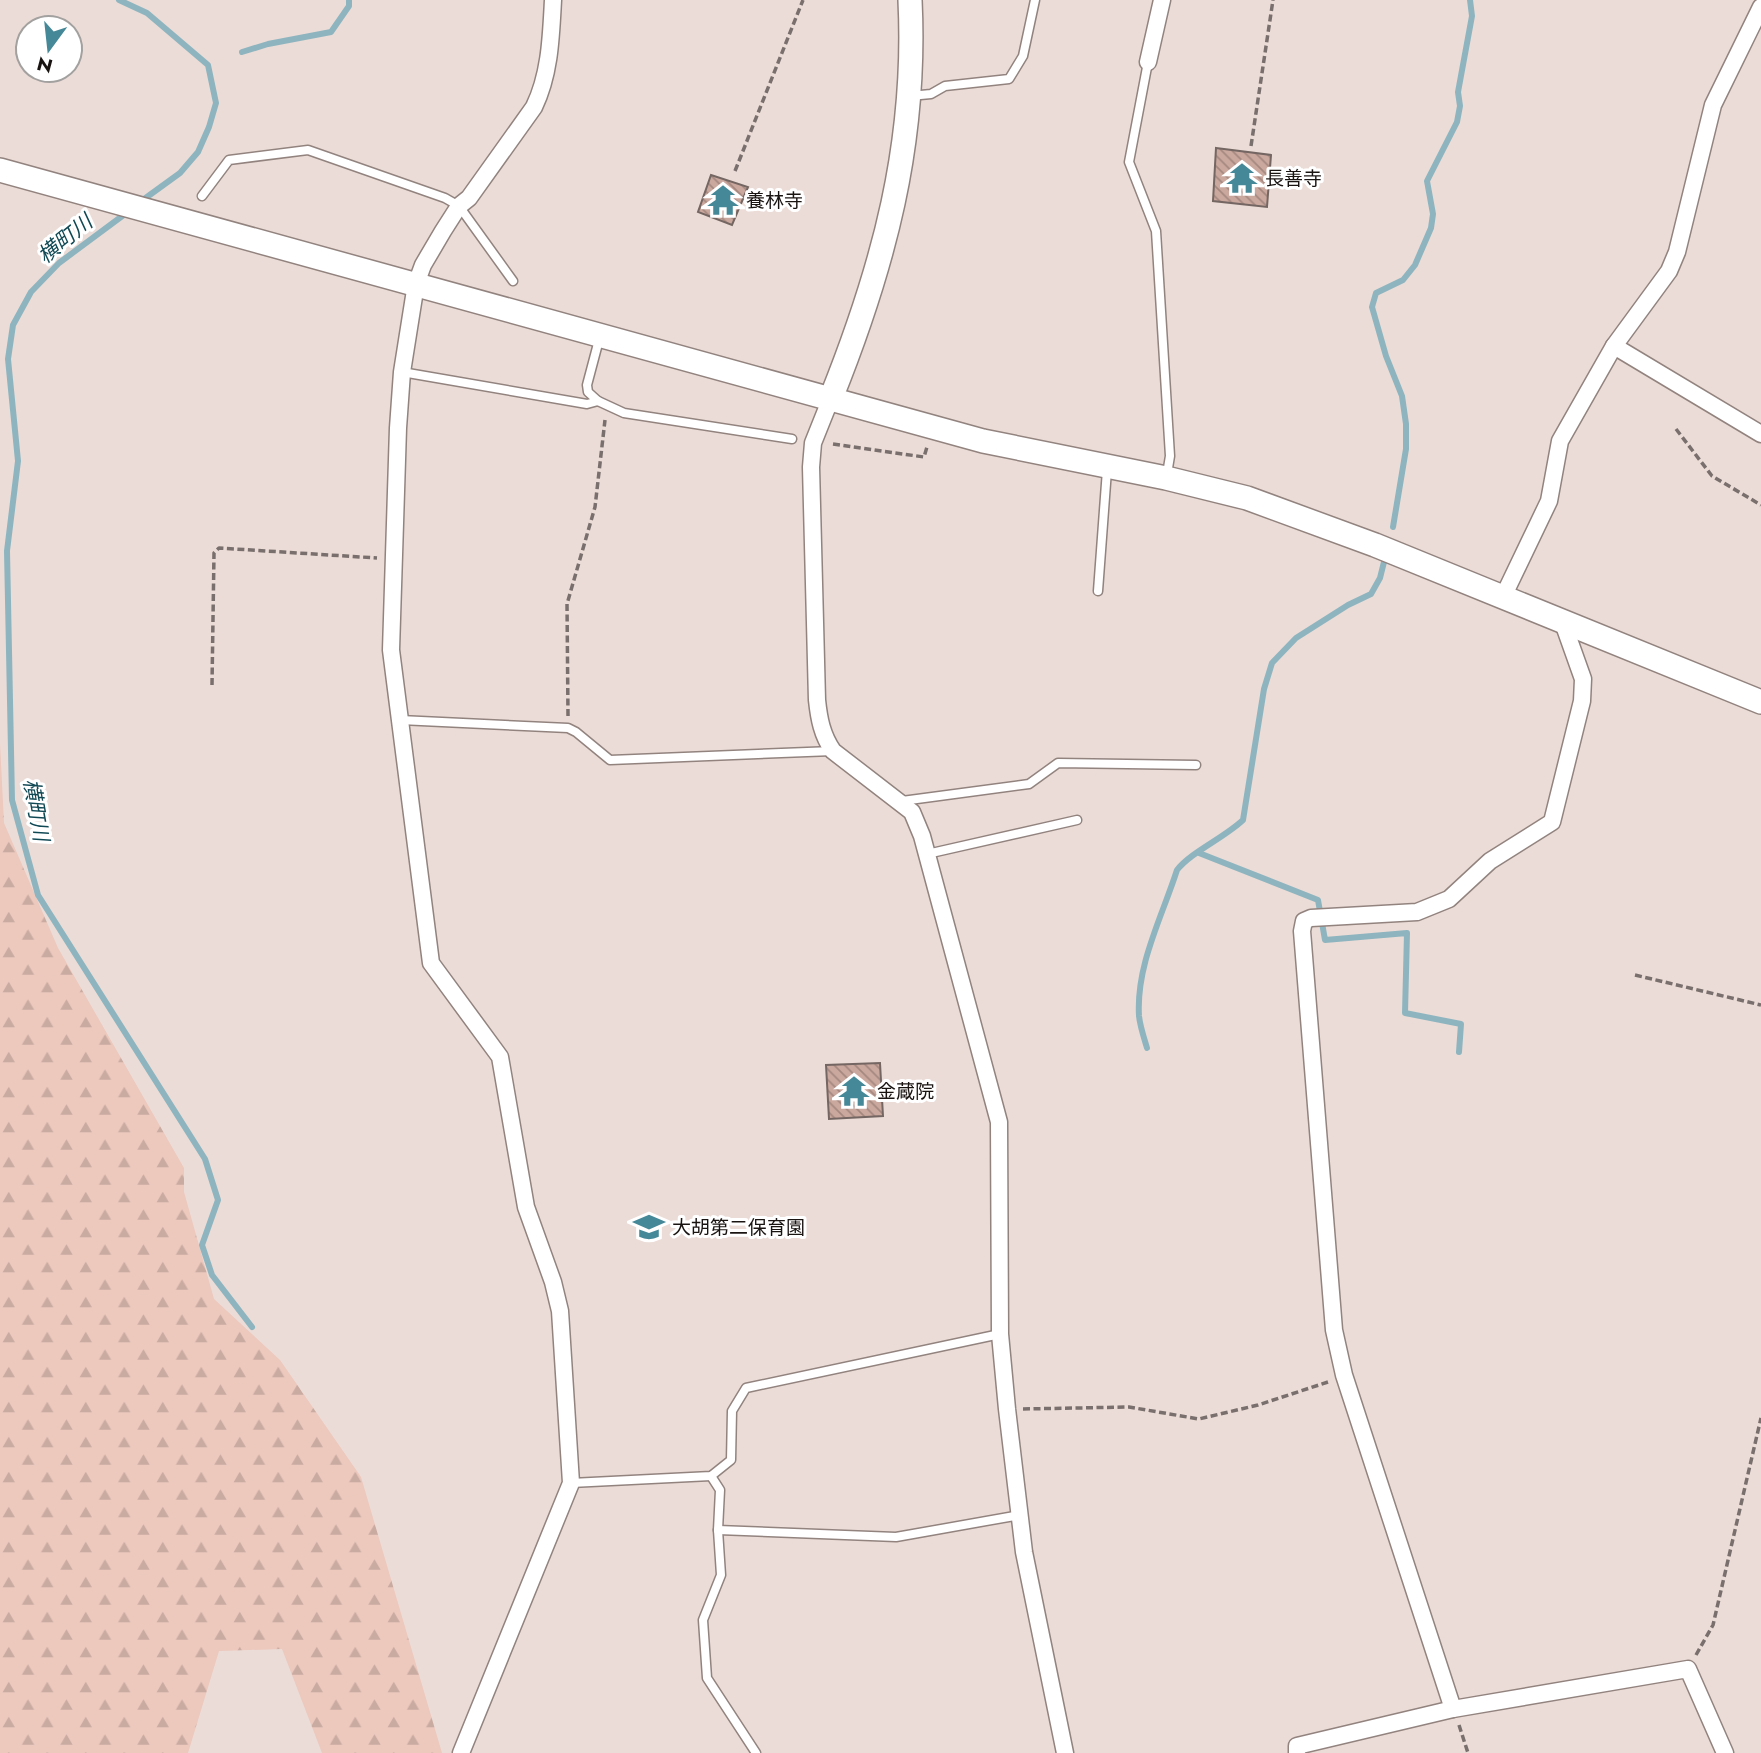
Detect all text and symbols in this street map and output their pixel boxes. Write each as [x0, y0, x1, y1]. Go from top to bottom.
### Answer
north arrow [14, 14, 84, 84]
text: N [34, 50, 56, 80]
temple icon: 長善寺 [1225, 161, 1259, 195]
place label: 長善寺 [1265, 165, 1322, 192]
temple icon: 養林寺 [706, 183, 740, 217]
place label: 養林寺 [746, 187, 803, 214]
water label: 横町川 [31, 206, 100, 270]
water label: 横町川 [16, 776, 57, 846]
temple icon: 金蔵院 [837, 1074, 871, 1108]
place label: 金蔵院 [877, 1078, 934, 1105]
school or university icon: 大胡第二保育園 [632, 1210, 666, 1244]
place label: 大胡第二保育園 [672, 1214, 805, 1241]

